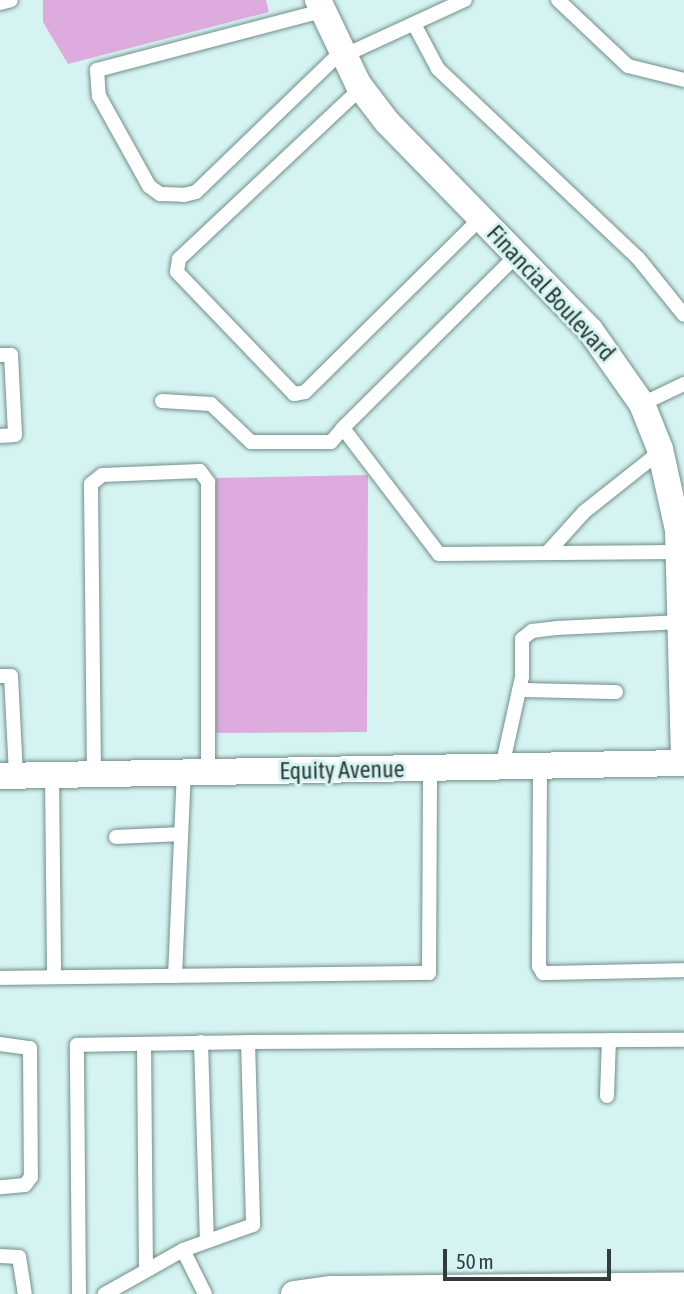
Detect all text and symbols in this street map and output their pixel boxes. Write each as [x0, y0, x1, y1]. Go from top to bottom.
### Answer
street label: Financial Boulevard [481, 219, 621, 367]
street label: Equity Avenue [279, 755, 405, 785]
scale bar [446, 1234, 614, 1278]
text: 50 m [456, 1249, 494, 1273]

